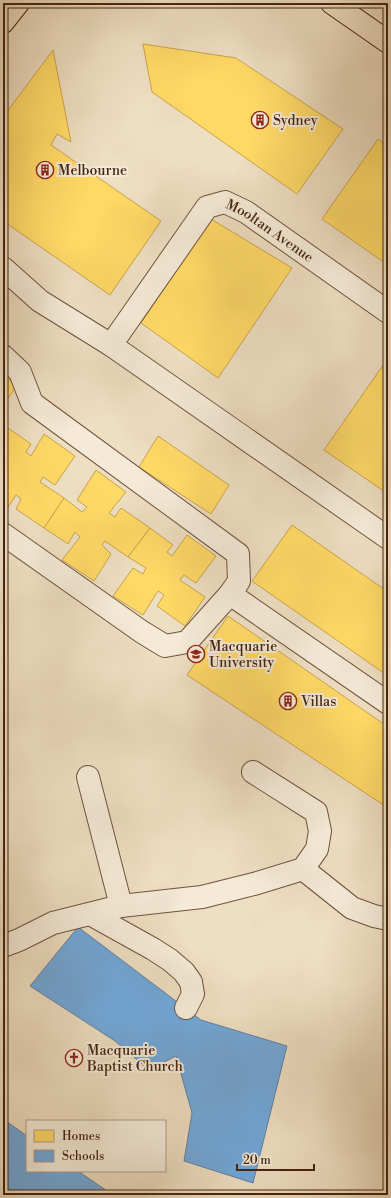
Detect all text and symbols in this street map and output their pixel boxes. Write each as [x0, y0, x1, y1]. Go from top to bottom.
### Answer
building icon: Sydney [250, 110, 270, 130]
place label: Sydney [273, 112, 318, 130]
building icon: Melbourne [35, 160, 55, 180]
place label: Melbourne [58, 162, 127, 180]
street label: Mooltan Avenue [223, 196, 317, 267]
place label: Macquarie University [209, 638, 277, 672]
school or university icon: Macquarie University [186, 644, 206, 664]
building icon: Villas [278, 691, 298, 711]
place label: Villas [300, 693, 336, 711]
place label: Macquarie Baptist Church [86, 1042, 183, 1076]
church icon: Macquarie Baptist Church [64, 1048, 84, 1068]
legend [26, 1120, 166, 1172]
text: Homes [62, 1129, 100, 1144]
scale bar [237, 1146, 314, 1172]
text: Schools [62, 1149, 104, 1164]
text: 20 m [243, 1153, 271, 1168]

